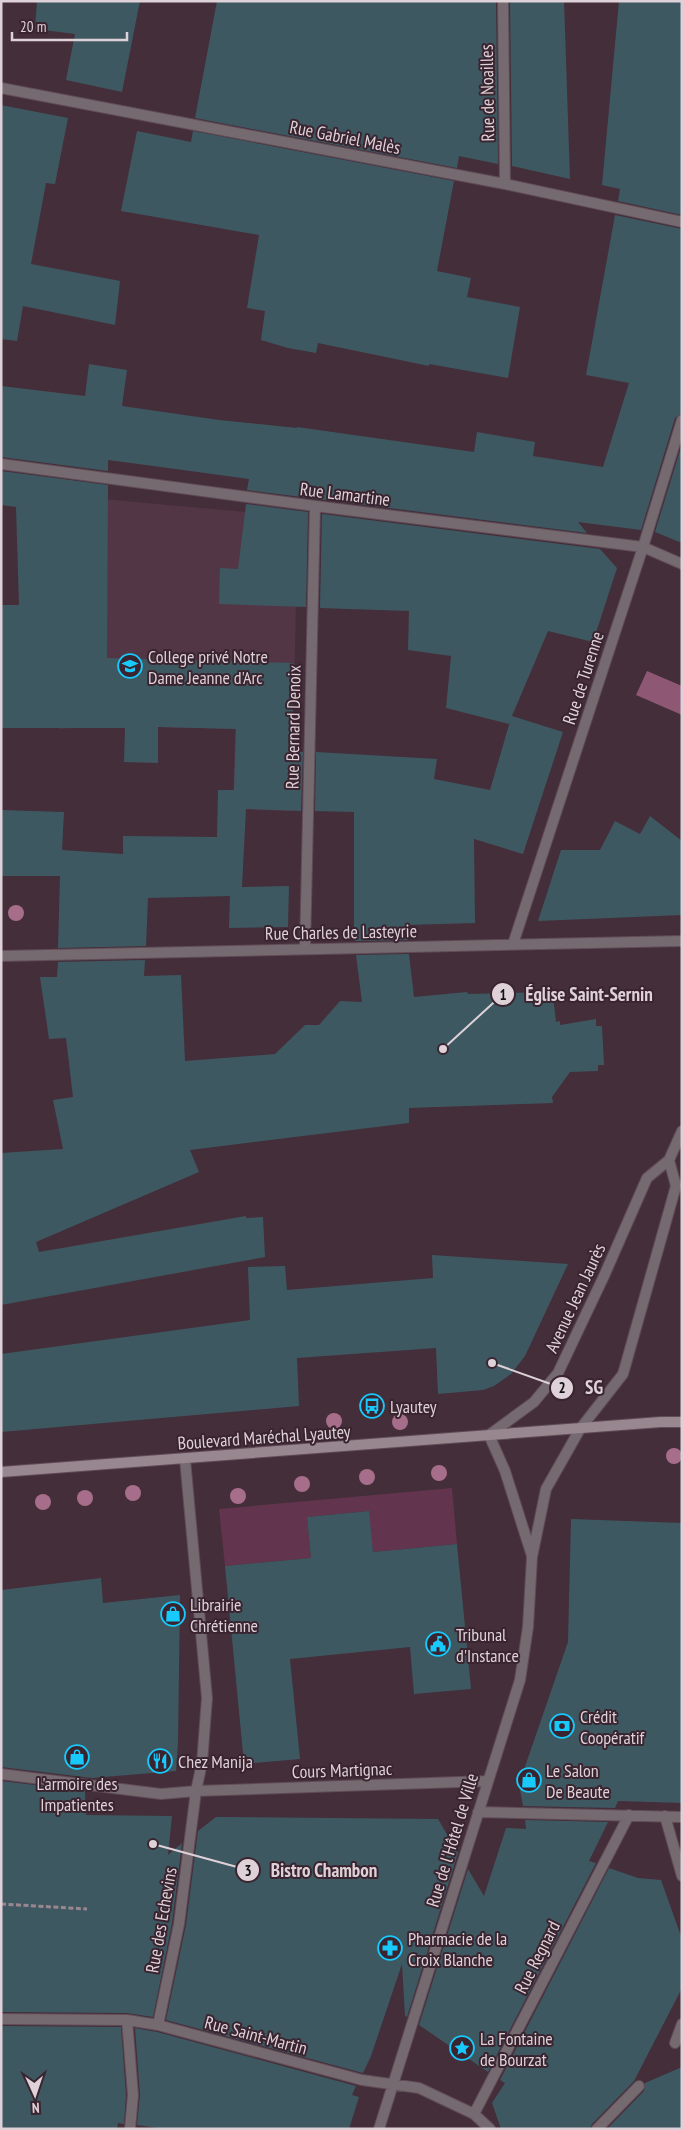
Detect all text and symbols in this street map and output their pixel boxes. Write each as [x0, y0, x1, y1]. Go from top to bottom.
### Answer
scale bar [12, 10, 128, 42]
text: 20 m [20, 17, 46, 36]
street label: Rue de Noailles [475, 44, 499, 142]
street label: Rue Gabriel Malès [288, 115, 402, 159]
street label: Rue Lamartine [299, 477, 391, 511]
street label: Rue de Turenne [557, 629, 609, 727]
place label: College privé Notre Dame Jeanne d'Arc [148, 645, 268, 689]
school or university icon: College privé Notre Dame Jeanne d'Arc [117, 653, 143, 679]
street label: Rue Bernard Denoix [280, 664, 306, 789]
street label: Rue Charles de Lasteyrie [265, 919, 417, 945]
callout: Église Saint-Sernin [490, 977, 663, 1011]
text: Église Saint-Sernin [525, 982, 653, 1006]
text: 1 [499, 985, 507, 1004]
street label: Avenue Jean Jaurès [540, 1240, 610, 1356]
callout: SG [550, 1371, 613, 1405]
text: SG [585, 1375, 603, 1399]
text: 2 [558, 1378, 566, 1397]
bus stop icon: Lyautey [359, 1393, 385, 1419]
place label: Lyautey [390, 1395, 437, 1418]
street label: Boulevard Maréchal Lyautey [177, 1419, 351, 1455]
place label: Librairie Chrétienne [190, 1593, 258, 1637]
shop icon: Librairie Chrétienne [160, 1601, 186, 1627]
place label: Tribunal d'Instance [456, 1623, 519, 1667]
public building icon: Tribunal d'Instance [425, 1631, 451, 1657]
place label: Crédit Coopératif [580, 1705, 646, 1749]
bank icon: Crédit Coopératif [549, 1713, 575, 1739]
shop icon: L'armoire des Impatientes [64, 1744, 90, 1770]
restaurant icon: Chez Manija [147, 1748, 173, 1774]
place label: Chez Manija [178, 1750, 253, 1773]
street label: Cours Martignac [291, 1757, 393, 1783]
place label: Le Salon De Beaute [546, 1759, 610, 1803]
shop icon: Le Salon De Beaute [516, 1767, 542, 1793]
street label: Rue de l'Hôtel de Ville [421, 1770, 483, 1910]
place label: L'armoire des Impatientes [37, 1772, 117, 1816]
callout: Bistro Chambon [236, 1853, 387, 1887]
text: Bistro Chambon [271, 1858, 377, 1882]
text: 3 [244, 1861, 252, 1880]
street label: Rue des Echevins [140, 1865, 182, 1975]
street label: Rue Regnard [509, 1917, 565, 1997]
place label: Pharmacie de la Croix Blanche [408, 1927, 507, 1971]
pharmacy icon: Pharmacie de la Croix Blanche [377, 1935, 403, 1961]
street label: Rue Saint-Martin [202, 2010, 310, 2060]
place label: La Fontaine de Bourzat [480, 2027, 553, 2071]
place icon: La Fontaine de Bourzat [449, 2035, 475, 2061]
north arrow [10, 2070, 60, 2120]
text: N [31, 2099, 40, 2117]

